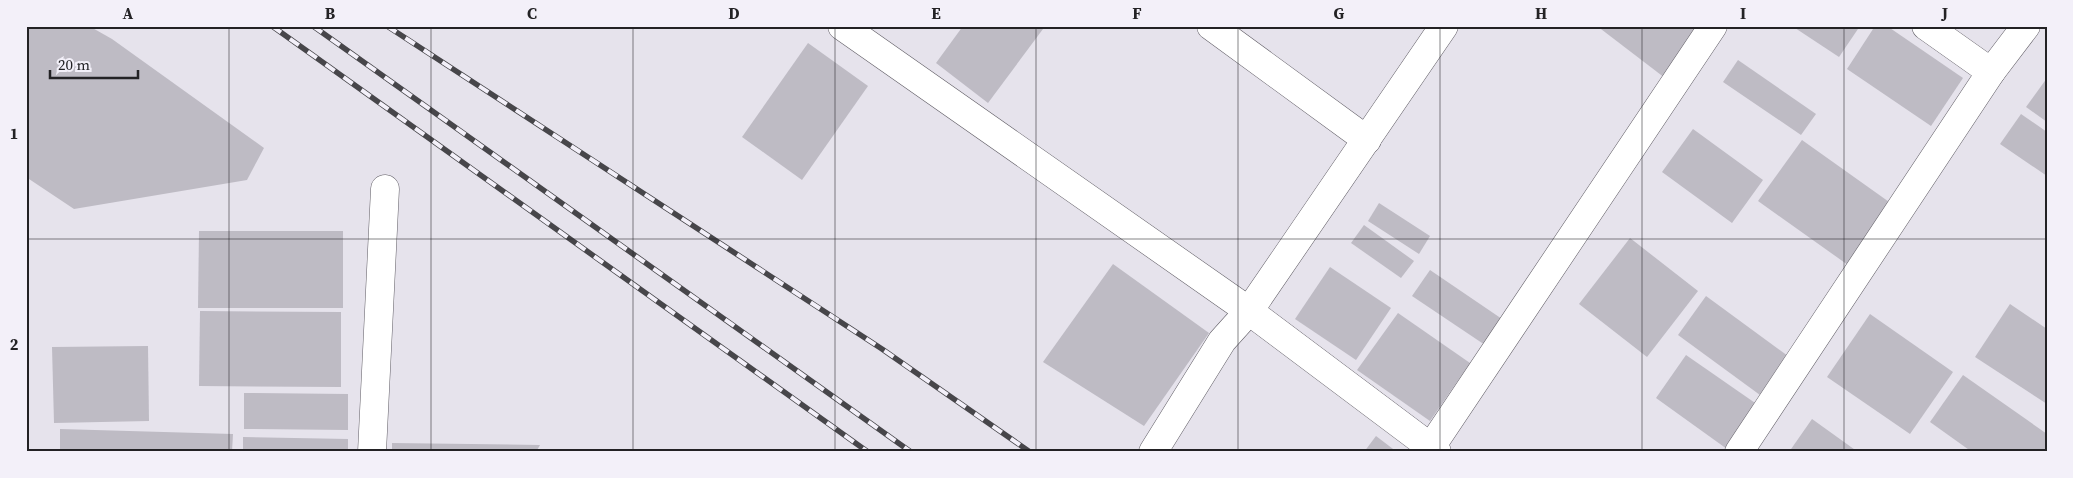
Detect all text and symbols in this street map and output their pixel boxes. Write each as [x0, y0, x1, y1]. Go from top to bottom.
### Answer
text: A [123, 2, 134, 24]
text: B [325, 2, 336, 24]
text: C [527, 2, 537, 24]
text: D [728, 2, 740, 24]
text: E [931, 2, 941, 24]
text: F [1132, 2, 1142, 24]
text: G [1334, 2, 1345, 24]
text: H [1535, 2, 1547, 24]
text: I [1740, 2, 1746, 24]
text: J [1941, 2, 1948, 24]
scale bar [50, 48, 138, 80]
text: 20 m [58, 54, 90, 75]
text: 1 [10, 122, 18, 144]
text: 2 [10, 333, 19, 355]

